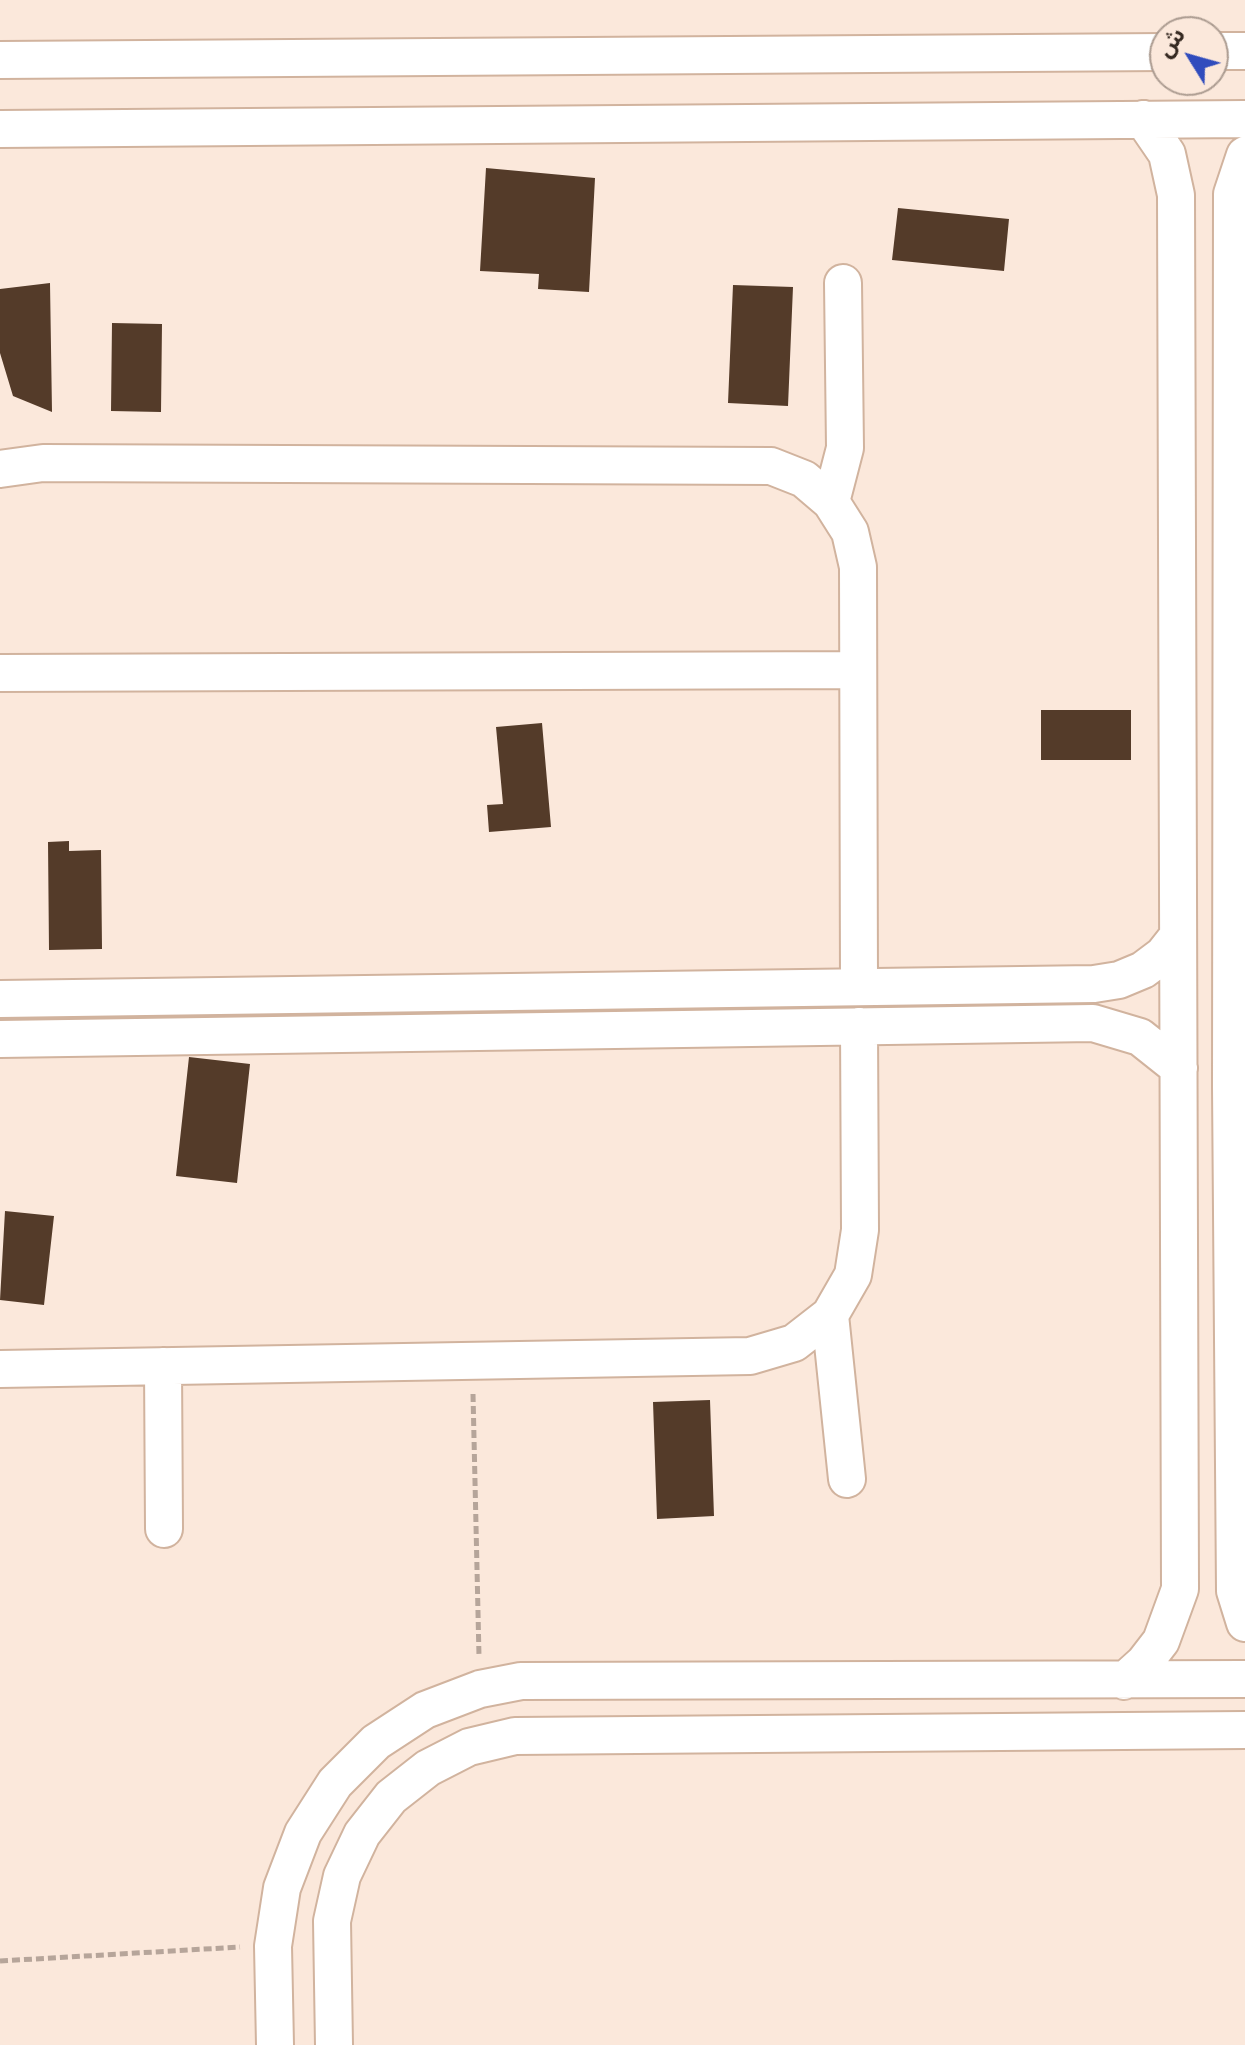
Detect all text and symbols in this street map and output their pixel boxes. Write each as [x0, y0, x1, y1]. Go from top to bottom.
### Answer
north arrow [1149, 16, 1229, 96]
text: ش [1152, 23, 1190, 62]

